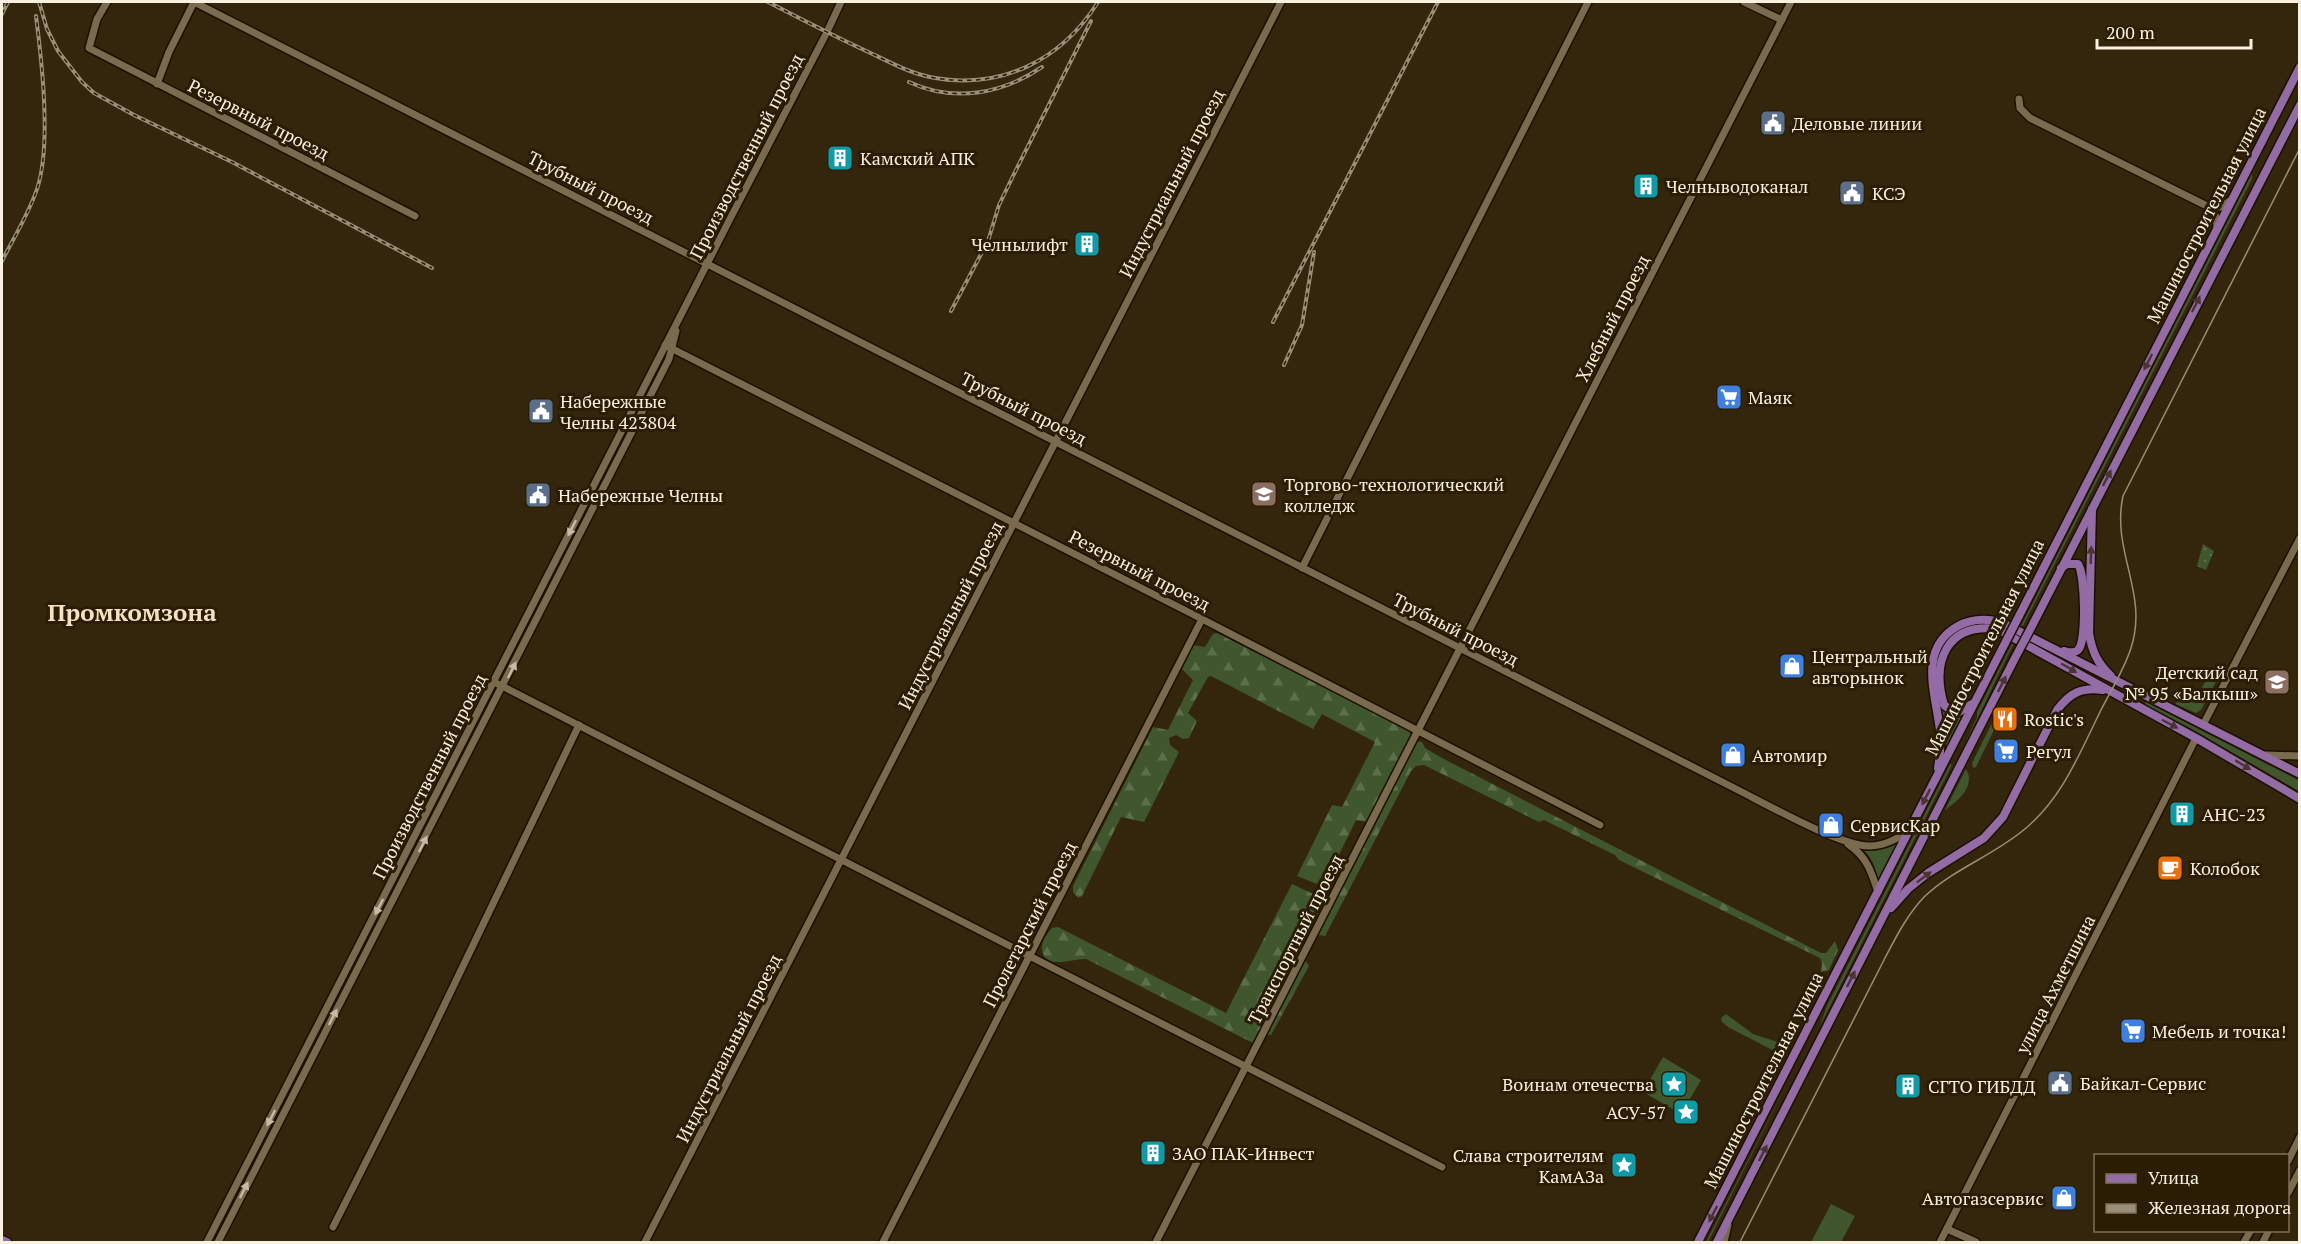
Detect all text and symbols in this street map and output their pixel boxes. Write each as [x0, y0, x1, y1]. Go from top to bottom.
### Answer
scale bar [2097, 12, 2252, 50]
text: 200 m [2106, 20, 2155, 44]
street label: Производственный проезд [684, 49, 808, 263]
street label: Резервный проезд [184, 73, 334, 165]
street label: Индустриальный проезд [1113, 85, 1229, 281]
street label: Машиностроительная улица [2141, 103, 2271, 327]
public building icon: Деловые линии [1758, 108, 1788, 138]
place label: Деловые линии [1792, 111, 1922, 135]
building icon: Камский АПК [825, 143, 855, 173]
street label: Трубный проезд [524, 145, 658, 229]
place label: Камский АПК [860, 146, 975, 170]
building icon: Челныводоканал [1631, 171, 1661, 201]
place label: Челныводоканал [1666, 174, 1809, 198]
public building icon: КСЭ [1837, 178, 1867, 208]
place label: КСЭ [1872, 181, 1906, 205]
building icon: Челнылифт [1072, 229, 1102, 259]
place label: Челнылифт [971, 232, 1068, 256]
street label: Хлебный проезд [1570, 250, 1654, 386]
one-way arrow [2191, 296, 2201, 313]
one-way arrow [2144, 354, 2153, 371]
street label: Трубный проезд [957, 366, 1091, 450]
supermarket icon: Маяк [1714, 382, 1744, 412]
place label: Маяк [1748, 385, 1792, 409]
place label: Набережные Челны 423804 [560, 389, 677, 434]
public building icon: Набережные Челны 423804 [526, 396, 556, 426]
one-way arrow [2102, 469, 2112, 486]
place label: Торгово-технологический колледж [1284, 472, 1504, 517]
school or university icon: Торгово-технологический колледж [1249, 479, 1279, 509]
public building icon: Набережные Челны [523, 480, 553, 510]
place label: Набережные Челны [558, 483, 723, 507]
street label: Индустриальный проезд [892, 517, 1008, 713]
one-way arrow [568, 519, 578, 537]
street label: Резервный проезд [1065, 524, 1215, 616]
street label: Машиностроительная улица [1919, 535, 2049, 759]
one-way arrow [2086, 546, 2095, 565]
street label: Трубный проезд [1389, 587, 1523, 671]
district label: Промкомзона [47, 596, 217, 628]
place label: Центральный авторынок [1812, 644, 1928, 689]
shop icon: Центральный авторынок [1777, 651, 1807, 681]
place label: Детский сад № 95 «Балкыш» [2125, 660, 2259, 705]
one-way arrow [507, 661, 517, 678]
one-way arrow [2061, 663, 2077, 674]
school or university icon: Детский сад № 95 «Балкыш» [2262, 667, 2292, 697]
street label: Производственный проезд [367, 669, 491, 883]
one-way arrow [1997, 675, 2007, 692]
restaurant icon: Rostic's [1990, 704, 2020, 734]
place label: Rostic's [2024, 707, 2084, 731]
one-way arrow [2162, 719, 2179, 729]
supermarket icon: Регул [1991, 736, 2021, 766]
place label: Регул [2026, 739, 2072, 763]
shop icon: Автомир [1718, 740, 1748, 770]
place label: Автомир [1752, 743, 1827, 767]
one-way arrow [2234, 760, 2251, 770]
one-way arrow [1922, 788, 1931, 805]
building icon: АНС-23 [2167, 799, 2197, 829]
place label: АНС-23 [2202, 802, 2265, 826]
shop icon: СервисКар [1816, 810, 1846, 840]
place label: СервисКар [1850, 813, 1940, 837]
one-way arrow [418, 835, 428, 852]
street label: Пролетарский проезд [977, 837, 1081, 1011]
street label: Транспортный проезд [1242, 850, 1348, 1028]
cafe icon: Колобок [2155, 853, 2185, 883]
place label: Колобок [2190, 856, 2260, 880]
one-way arrow [1917, 871, 1932, 883]
one-way arrow [374, 899, 384, 916]
street label: улица Ахметшина [2009, 911, 2100, 1058]
street label: Индустриальный проезд [670, 950, 786, 1146]
street label: Машиностроительная улица [1698, 968, 1828, 1192]
one-way arrow [1847, 971, 1856, 988]
one-way arrow [328, 1008, 338, 1026]
supermarket icon: Мебель и точка! [2118, 1016, 2148, 1046]
place label: Мебель и точка! [2152, 1019, 2286, 1043]
public building icon: Байкал-Сервис [2045, 1068, 2075, 1098]
place icon: Воинам отечества [1659, 1069, 1689, 1099]
building icon: СГТО ГИБДД [1893, 1071, 1923, 1101]
place label: Байкал-Сервис [2080, 1071, 2206, 1095]
place label: Воинам отечества [1502, 1072, 1654, 1096]
place label: СГТО ГИБДД [1928, 1074, 2036, 1098]
place icon: АСУ-57 [1671, 1097, 1701, 1127]
place label: АСУ-57 [1606, 1100, 1666, 1124]
one-way arrow [266, 1110, 276, 1127]
building icon: ЗАО ПАК-Инвест [1138, 1138, 1168, 1168]
place label: ЗАО ПАК-Инвест [1172, 1141, 1315, 1165]
place label: Слава строителям КамАЗа [1453, 1143, 1604, 1188]
one-way arrow [1757, 1144, 1767, 1162]
place icon: Слава строителям КамАЗа [1609, 1150, 1639, 1180]
legend [2094, 1154, 2289, 1232]
text: Улица [2148, 1165, 2199, 1189]
one-way arrow [240, 1182, 249, 1199]
shop icon: Автогазсервис [2049, 1183, 2079, 1213]
place label: Автогазсервис [1922, 1186, 2044, 1210]
text: Железная дорога [2148, 1195, 2291, 1219]
one-way arrow [1709, 1205, 1718, 1222]

